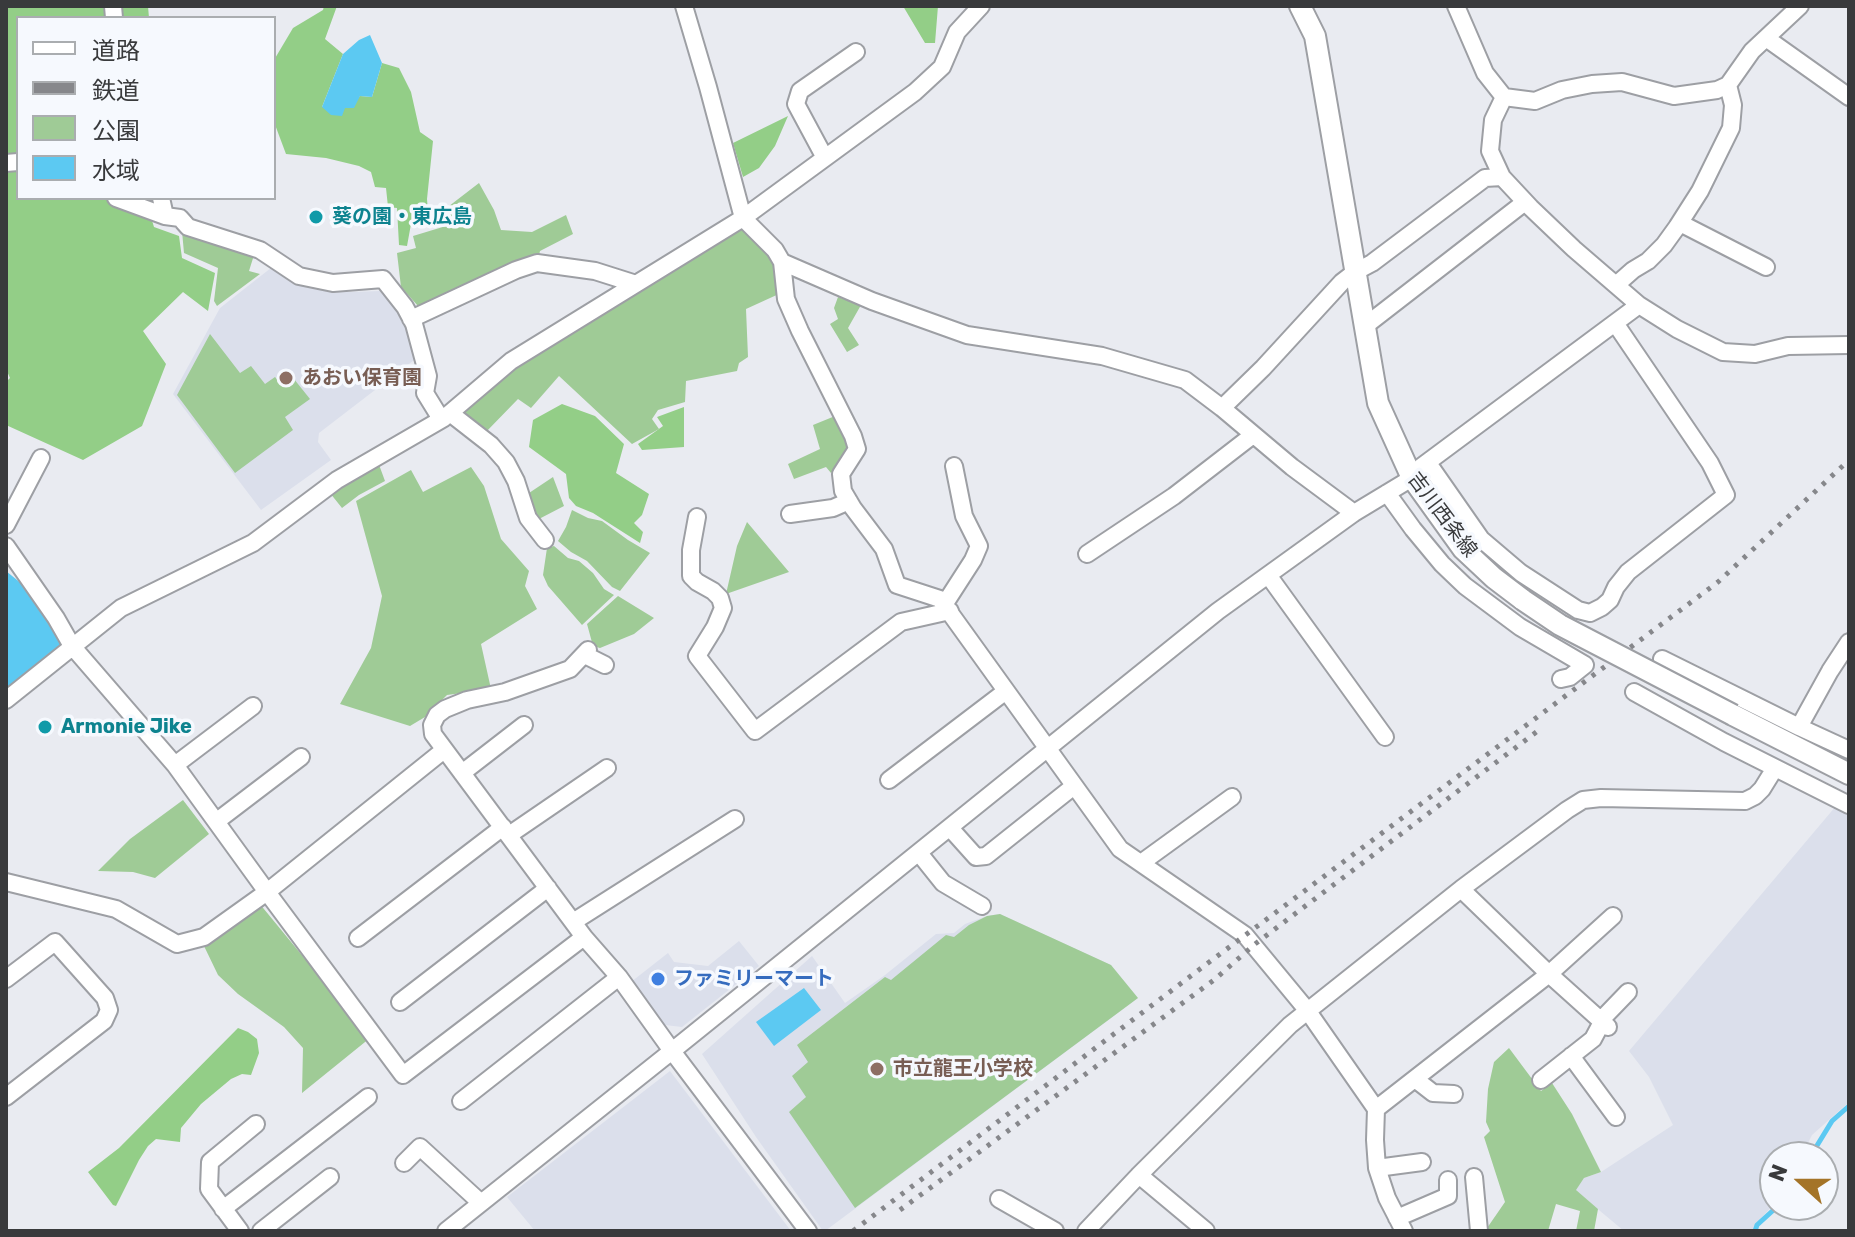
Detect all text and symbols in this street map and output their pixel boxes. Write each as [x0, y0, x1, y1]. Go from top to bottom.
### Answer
legend [16, 16, 276, 200]
text: 道路 [92, 37, 140, 65]
text: 鉄道 [92, 77, 140, 105]
text: 公園 [92, 117, 140, 145]
text: 水域 [92, 157, 140, 185]
place label: 葵の園・東広島 [332, 205, 472, 229]
marker: 葵の園・東広島 [307, 208, 325, 226]
place label: あおい保育園 [302, 366, 422, 390]
marker: あおい保育園 [277, 369, 295, 387]
street label: 吉川西条線 [1402, 468, 1482, 562]
place label: Armonie Jike [61, 715, 192, 739]
marker: Armonie Jike [36, 718, 54, 736]
place label: ファミリーマート [674, 967, 834, 991]
marker: ファミリーマート [649, 970, 667, 988]
place label: 市立龍王小学校 [893, 1057, 1033, 1081]
marker: 市立龍王小学校 [868, 1060, 886, 1078]
north arrow [1759, 1141, 1839, 1221]
text: N [1763, 1161, 1793, 1185]

